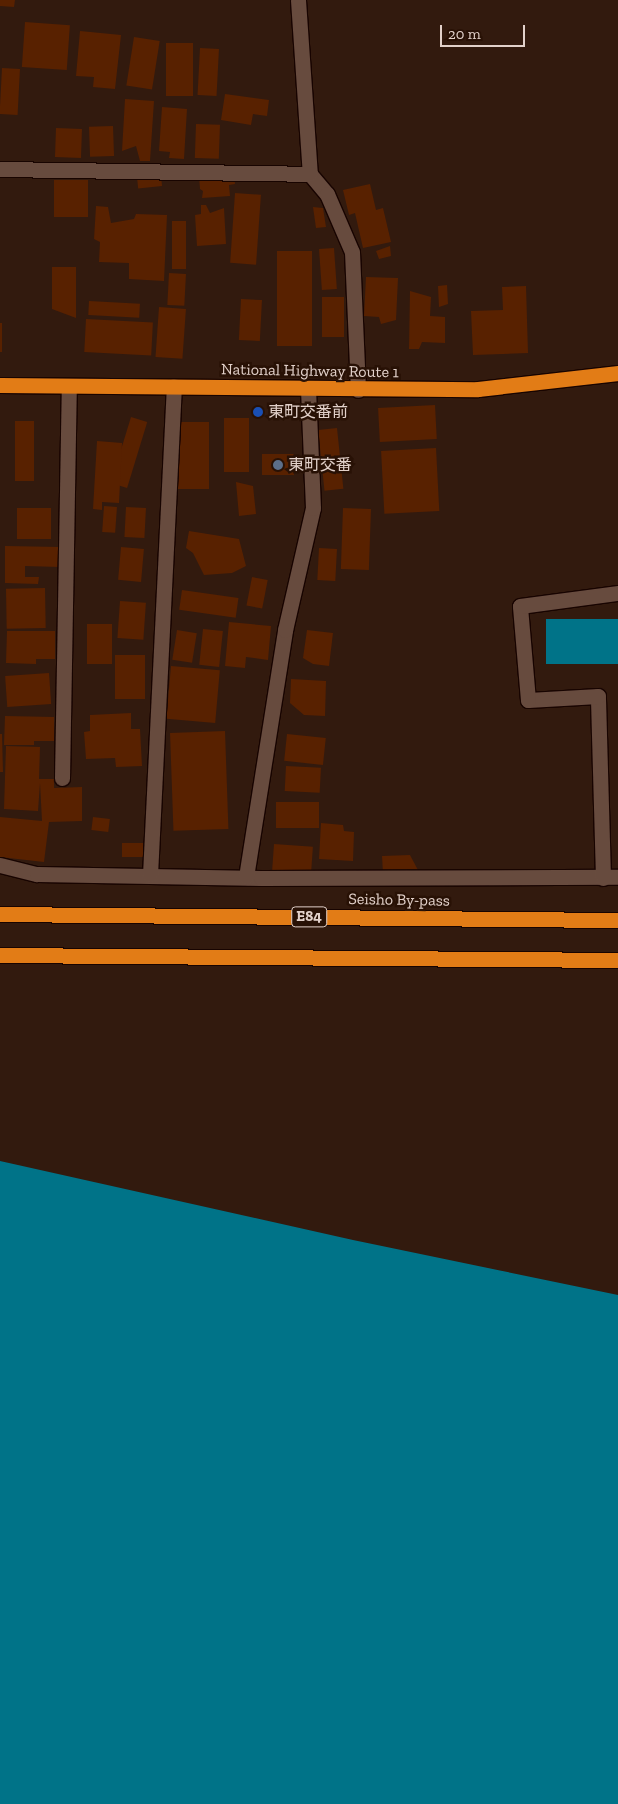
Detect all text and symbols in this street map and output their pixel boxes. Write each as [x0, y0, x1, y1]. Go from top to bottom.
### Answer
scale bar [443, 15, 528, 47]
text: 20 m [448, 25, 481, 43]
street label: National Highway Route 1 [221, 360, 399, 382]
place label: 東町交番前 [268, 402, 348, 422]
marker: 東町交番前 [252, 406, 264, 418]
place label: 東町交番 [288, 455, 352, 475]
marker: 東町交番 [272, 459, 284, 471]
street label: Seisho By-pass [348, 890, 450, 910]
road number: E84 [290, 904, 328, 930]

